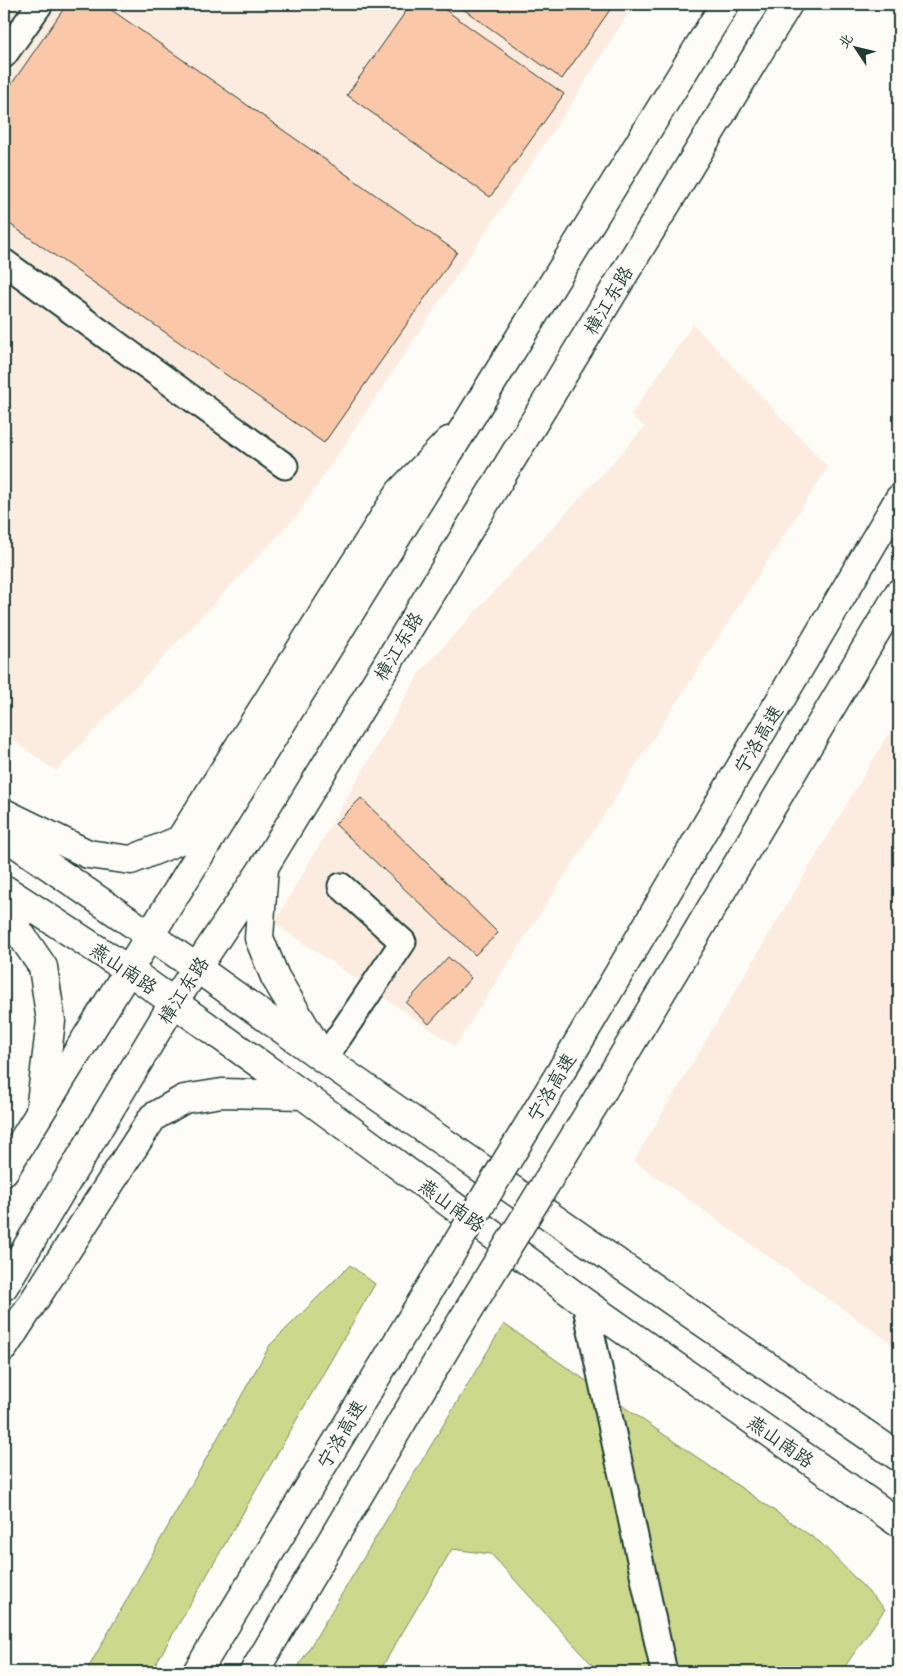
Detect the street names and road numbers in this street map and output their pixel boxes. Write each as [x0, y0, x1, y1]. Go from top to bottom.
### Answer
street label: 樟江东路 [577, 261, 639, 339]
street label: 樟江东路 [367, 607, 429, 685]
street label: 宁洛高速 [727, 700, 789, 778]
street label: 燕山南路 [85, 936, 163, 1000]
street label: 樟江东路 [151, 951, 215, 1029]
street label: 宁洛高速 [520, 1048, 582, 1126]
street label: 燕山南路 [414, 1172, 490, 1238]
street label: 宁洛高速 [310, 1395, 372, 1473]
street label: 燕山南路 [742, 1409, 820, 1473]

